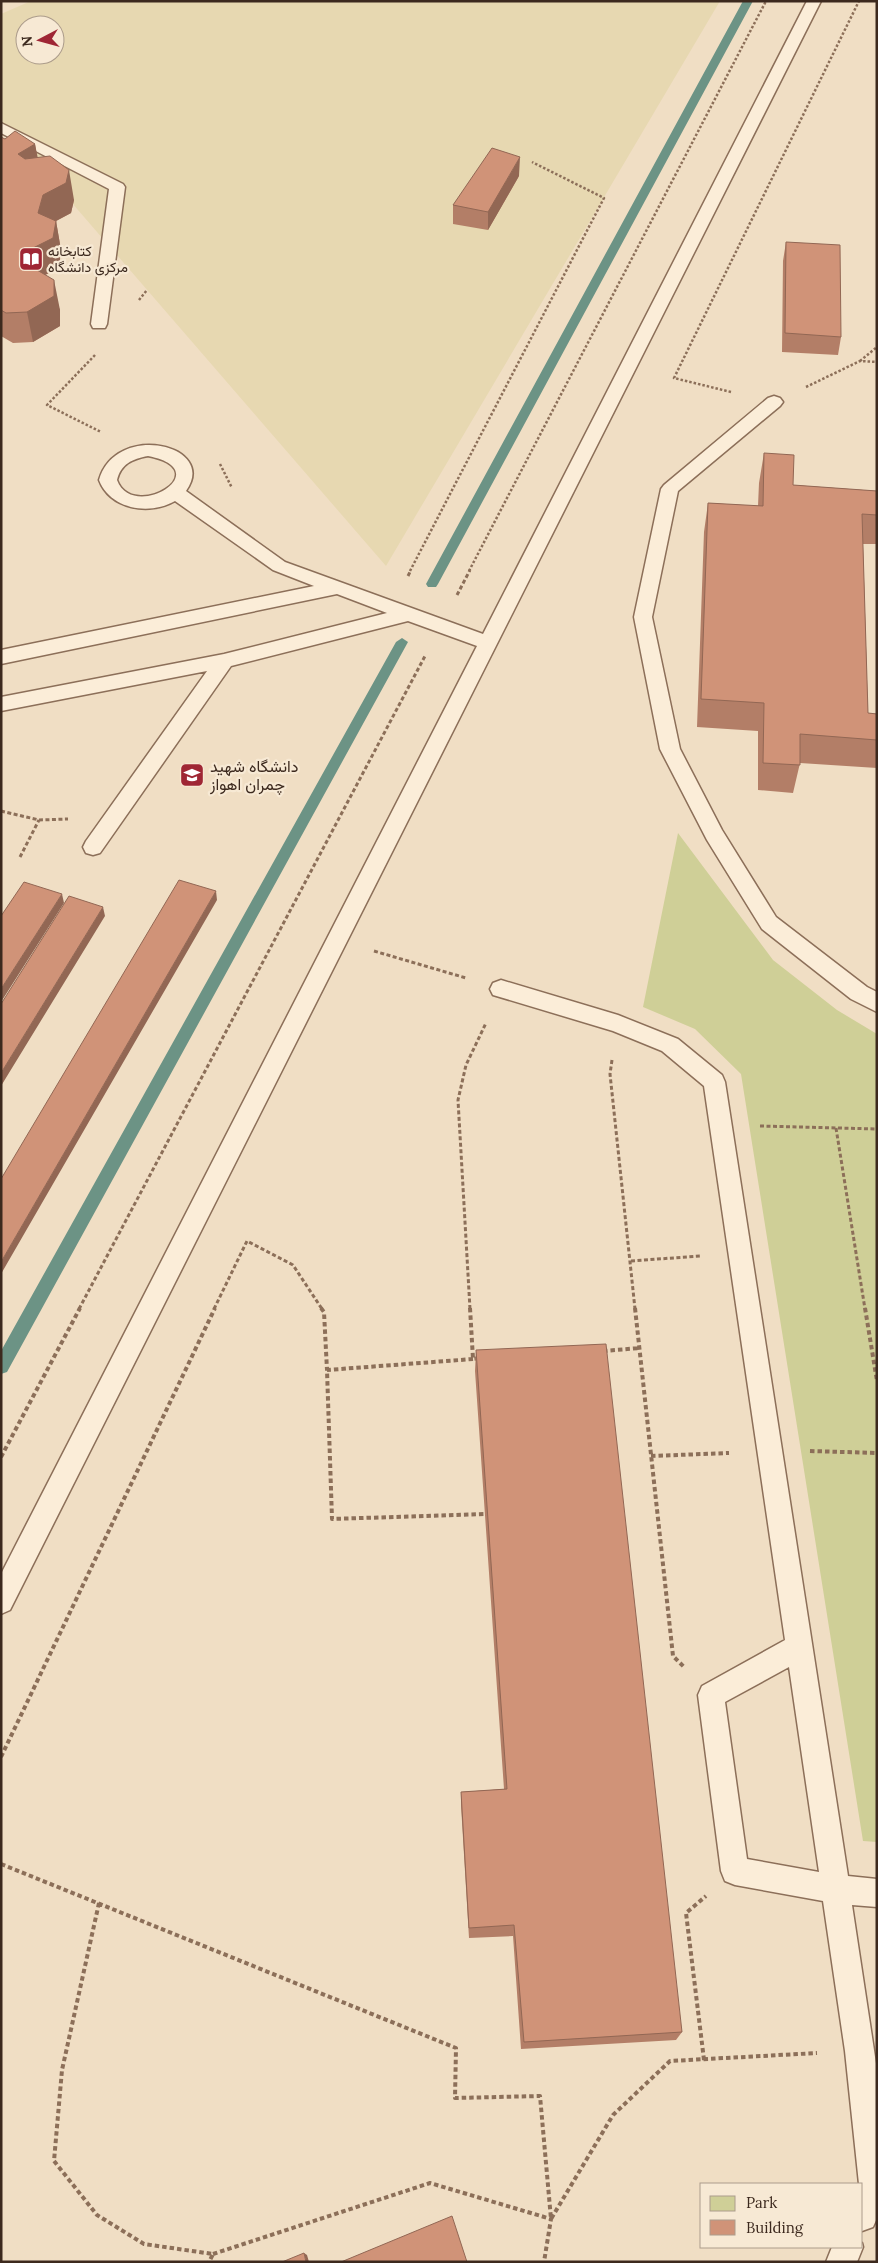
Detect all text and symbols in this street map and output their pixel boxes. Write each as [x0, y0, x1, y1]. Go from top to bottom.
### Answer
north arrow [15, 15, 65, 65]
text: N [18, 35, 37, 48]
place label: کتابخانه مرکزی دانشگاه [48, 242, 128, 276]
library icon: کتابخانه مرکزی دانشگاه [18, 246, 44, 272]
place label: دانشگاه شهید چمران اهواز [209, 756, 298, 796]
school or university icon: دانشگاه شهید چمران اهواز [179, 762, 205, 788]
legend [700, 2183, 863, 2248]
text: Park [746, 2193, 777, 2212]
text: Building [746, 2218, 804, 2237]

